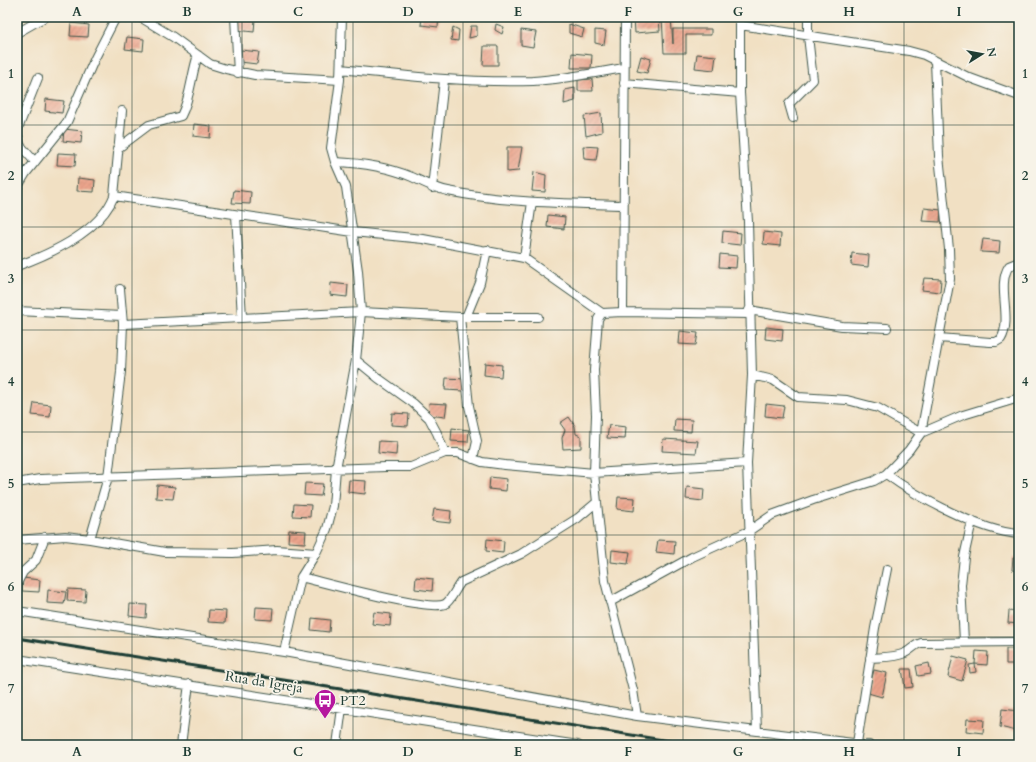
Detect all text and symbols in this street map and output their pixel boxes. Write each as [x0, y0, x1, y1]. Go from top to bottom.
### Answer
text: A [72, 3, 82, 21]
text: B [182, 3, 192, 21]
text: C [293, 3, 303, 21]
text: D [402, 3, 414, 21]
text: E [514, 3, 522, 21]
text: F [624, 3, 632, 21]
text: G [733, 3, 744, 21]
text: H [843, 3, 855, 21]
text: I [956, 3, 962, 21]
north arrow [962, 34, 1002, 74]
text: N [983, 46, 1000, 59]
text: 1 [8, 65, 14, 83]
text: 1 [1022, 65, 1028, 83]
text: 2 [8, 167, 15, 185]
text: 2 [1022, 167, 1029, 185]
text: 3 [8, 270, 15, 288]
text: 3 [1022, 270, 1029, 288]
text: 4 [8, 373, 15, 391]
text: 4 [1022, 373, 1029, 391]
text: 5 [8, 475, 14, 493]
text: 5 [1022, 475, 1028, 493]
text: 6 [8, 578, 15, 596]
text: 6 [1022, 578, 1029, 596]
street label: Rua da Igreja [224, 666, 304, 698]
text: 7 [8, 680, 15, 698]
text: 7 [1022, 680, 1029, 698]
bus stop icon: PT2 [312, 687, 338, 720]
place label: PT2 [340, 691, 366, 710]
text: A [72, 743, 82, 761]
text: B [182, 743, 192, 761]
text: C [293, 743, 303, 761]
text: D [402, 743, 414, 761]
text: E [514, 743, 522, 761]
text: F [624, 743, 632, 761]
text: G [733, 743, 744, 761]
text: H [843, 743, 855, 761]
text: I [956, 743, 962, 761]

